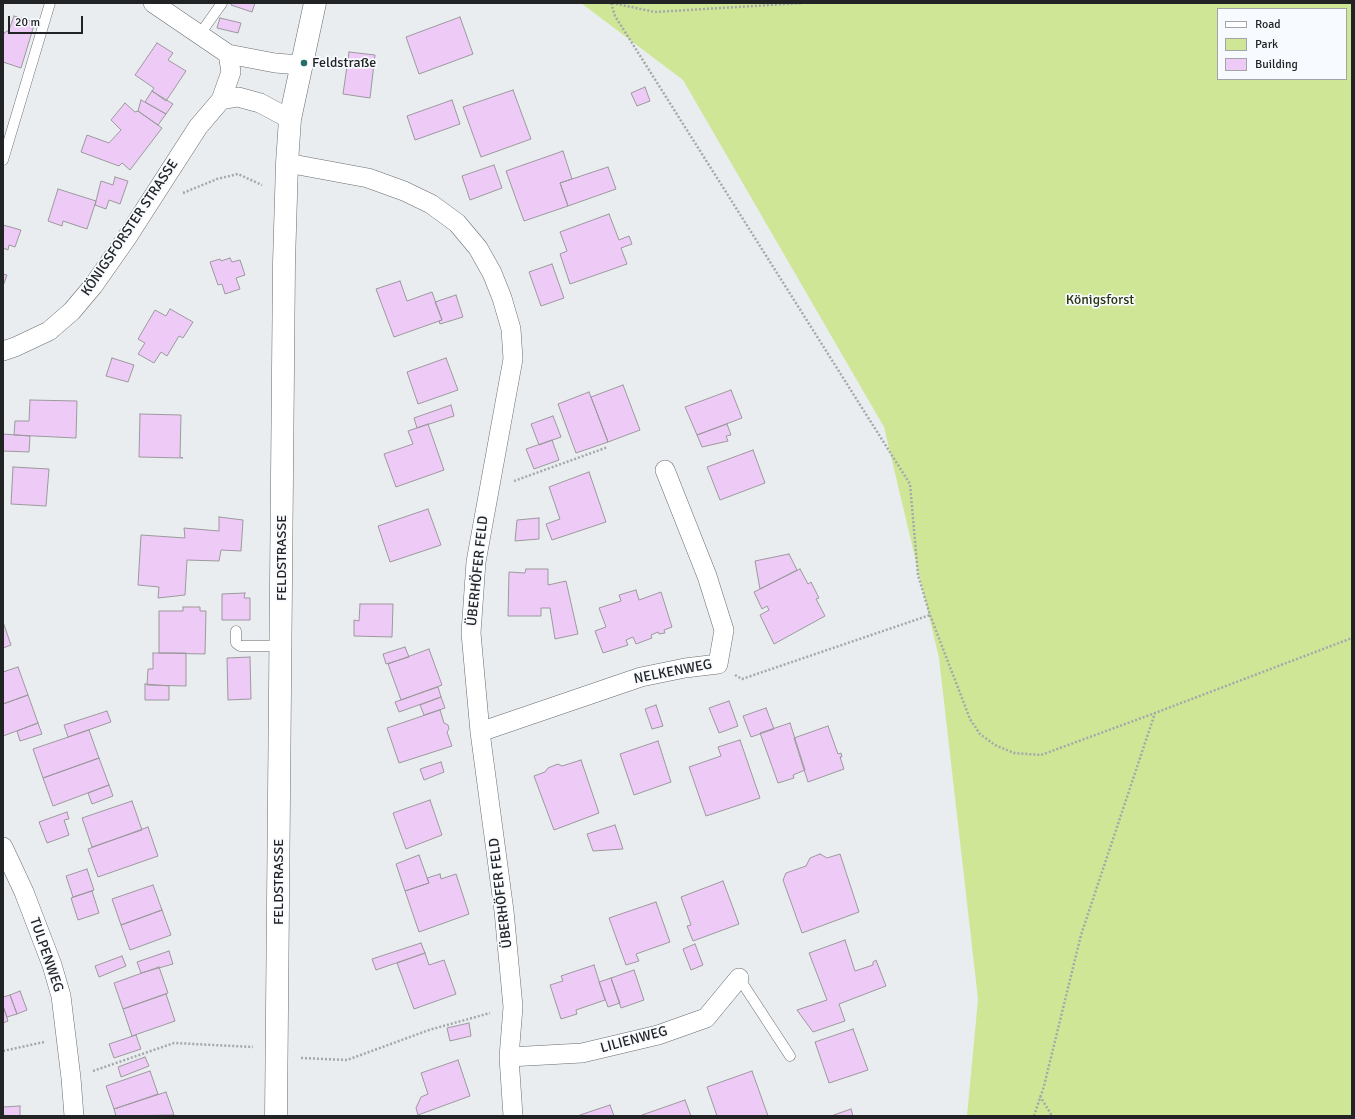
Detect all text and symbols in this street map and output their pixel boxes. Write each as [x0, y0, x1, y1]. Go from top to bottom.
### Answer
scale bar [10, 8, 85, 34]
legend [1217, 8, 1347, 80]
text: 20 m [15, 15, 40, 30]
text: Road [1255, 17, 1281, 32]
text: Park [1255, 37, 1278, 52]
place label: Feldstraße [312, 55, 376, 71]
text: Building [1255, 57, 1298, 72]
marker: Feldstraße [299, 58, 309, 68]
street label: KÖNIGSFORSTER STRASSE [78, 157, 182, 299]
park label: Königsforst [1066, 292, 1134, 308]
street label: FELDSTRASSE [274, 515, 290, 601]
street label: ÜBERHÖFER FELD [464, 515, 492, 627]
street label: NELKENWEG [633, 656, 713, 688]
street label: ÜBERHÖFER FELD [486, 837, 516, 949]
street label: FELDSTRASSE [271, 839, 287, 925]
street label: TULPENWEG [25, 916, 67, 994]
street label: LILIENWEG [599, 1023, 669, 1057]

